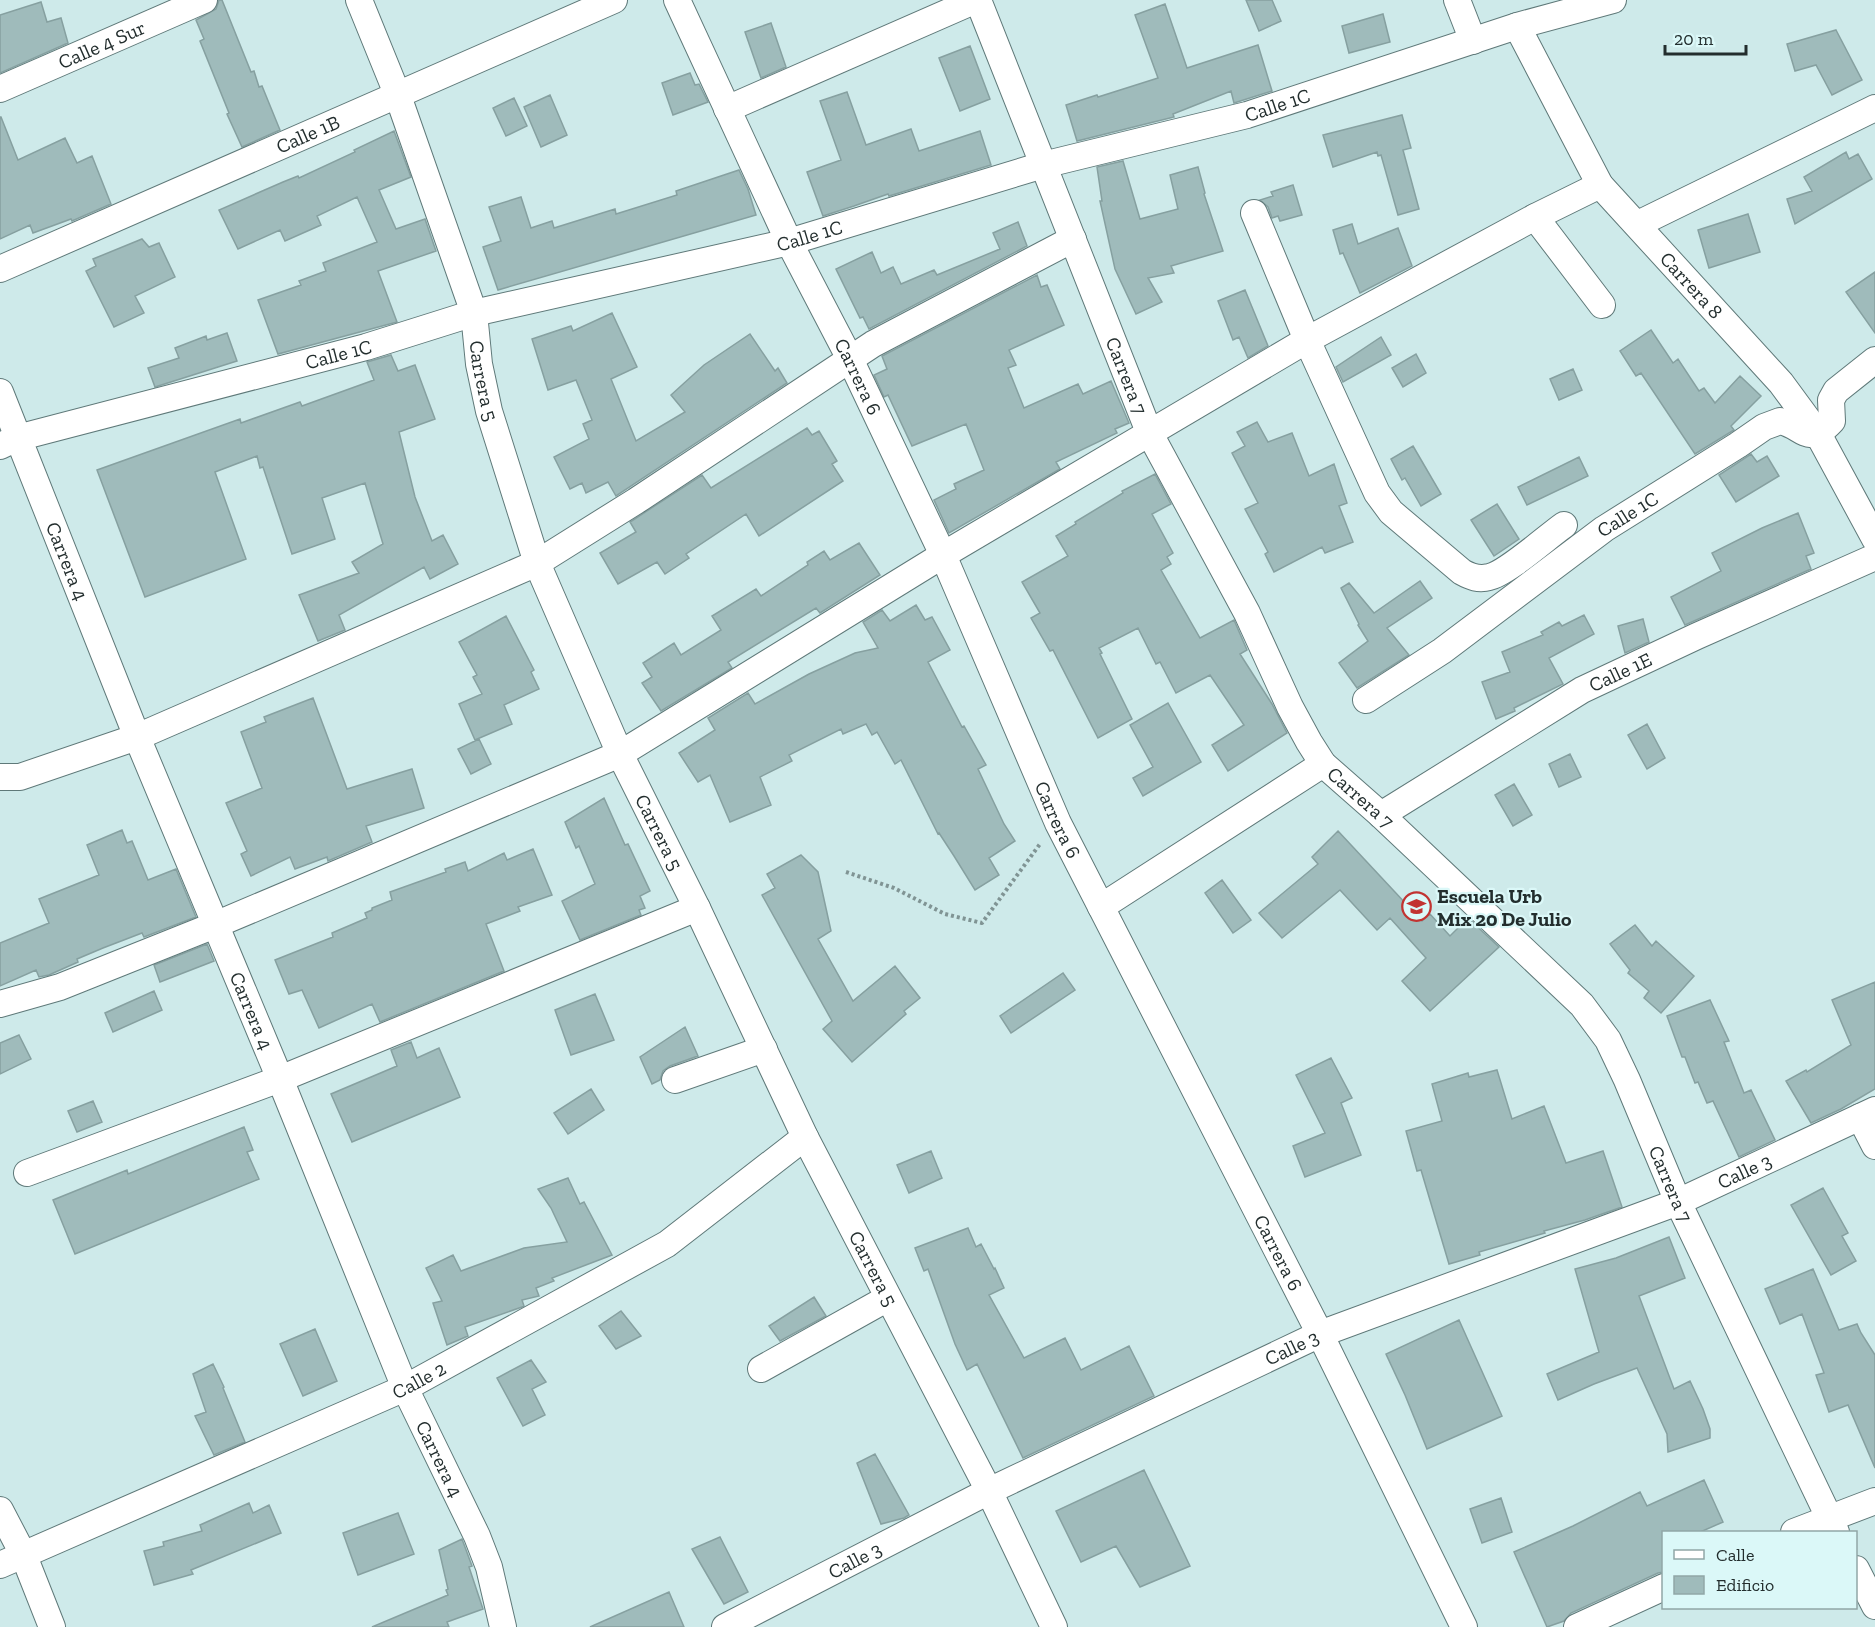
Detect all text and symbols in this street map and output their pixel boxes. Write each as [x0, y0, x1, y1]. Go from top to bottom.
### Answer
street label: Calle 4 Sur [54, 15, 149, 74]
scale bar [1665, 18, 1746, 56]
text: 20 m [1674, 28, 1714, 50]
street label: Calle 1C [1242, 83, 1313, 127]
street label: Calle 1B [272, 110, 343, 159]
street label: Calle 1C [774, 215, 845, 256]
street label: Carrera 8 [1655, 247, 1728, 324]
street label: Calle 1C [303, 334, 374, 374]
street label: Carrera 6 [829, 334, 887, 419]
street label: Carrera 7 [1101, 334, 1153, 418]
street label: Carrera 5 [465, 339, 503, 424]
street label: Calle 1C [1593, 486, 1663, 542]
street label: Carrera 4 [41, 519, 94, 604]
street label: Calle 1E [1585, 647, 1656, 697]
street label: Carrera 7 [1322, 761, 1399, 833]
street label: Carrera 6 [1030, 778, 1086, 862]
street label: Carrera 5 [630, 790, 688, 874]
place label: Escuela Urb Mix 20 De Julio [1437, 884, 1572, 931]
school or university icon: Escuela Urb Mix 20 De Julio [1400, 891, 1432, 923]
street label: Carrera 4 [225, 968, 279, 1054]
street label: Carrera 7 [1644, 1142, 1698, 1226]
street label: Calle 3 [1713, 1148, 1775, 1194]
street label: Carrera 6 [1249, 1211, 1308, 1295]
street label: Carrera 5 [844, 1227, 903, 1310]
street label: Calle 3 [1261, 1324, 1323, 1370]
street label: Calle 2 [389, 1356, 450, 1404]
street label: Carrera 4 [411, 1417, 468, 1501]
legend [1662, 1531, 1857, 1609]
street label: Calle 3 [824, 1536, 886, 1584]
text: Calle [1716, 1544, 1754, 1566]
text: Edificio [1716, 1574, 1774, 1596]

